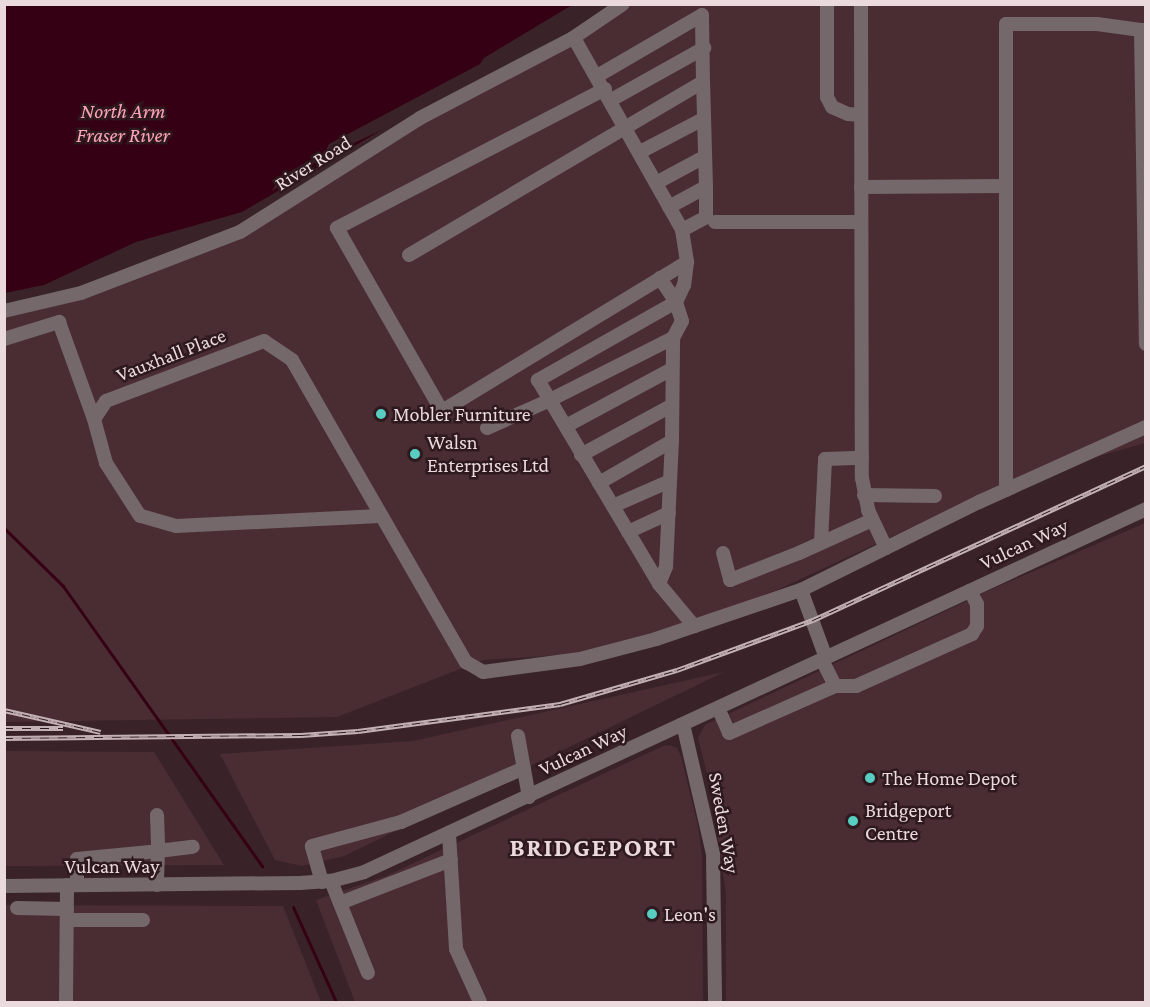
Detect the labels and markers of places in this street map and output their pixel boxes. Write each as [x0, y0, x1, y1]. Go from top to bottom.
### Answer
place label: Mobler Furniture [393, 402, 531, 426]
marker: Mobler Furniture [374, 407, 388, 421]
place label: Walsn Enterprises Ltd [427, 430, 549, 477]
marker: Walsn Enterprises Ltd [408, 447, 422, 461]
place label: The Home Depot [882, 766, 1017, 790]
marker: The Home Depot [863, 771, 877, 785]
place label: Bridgeport Centre [865, 798, 951, 845]
marker: Bridgeport Centre [846, 814, 860, 828]
place label: Leon's [664, 902, 716, 926]
marker: Leon's [645, 907, 659, 921]

